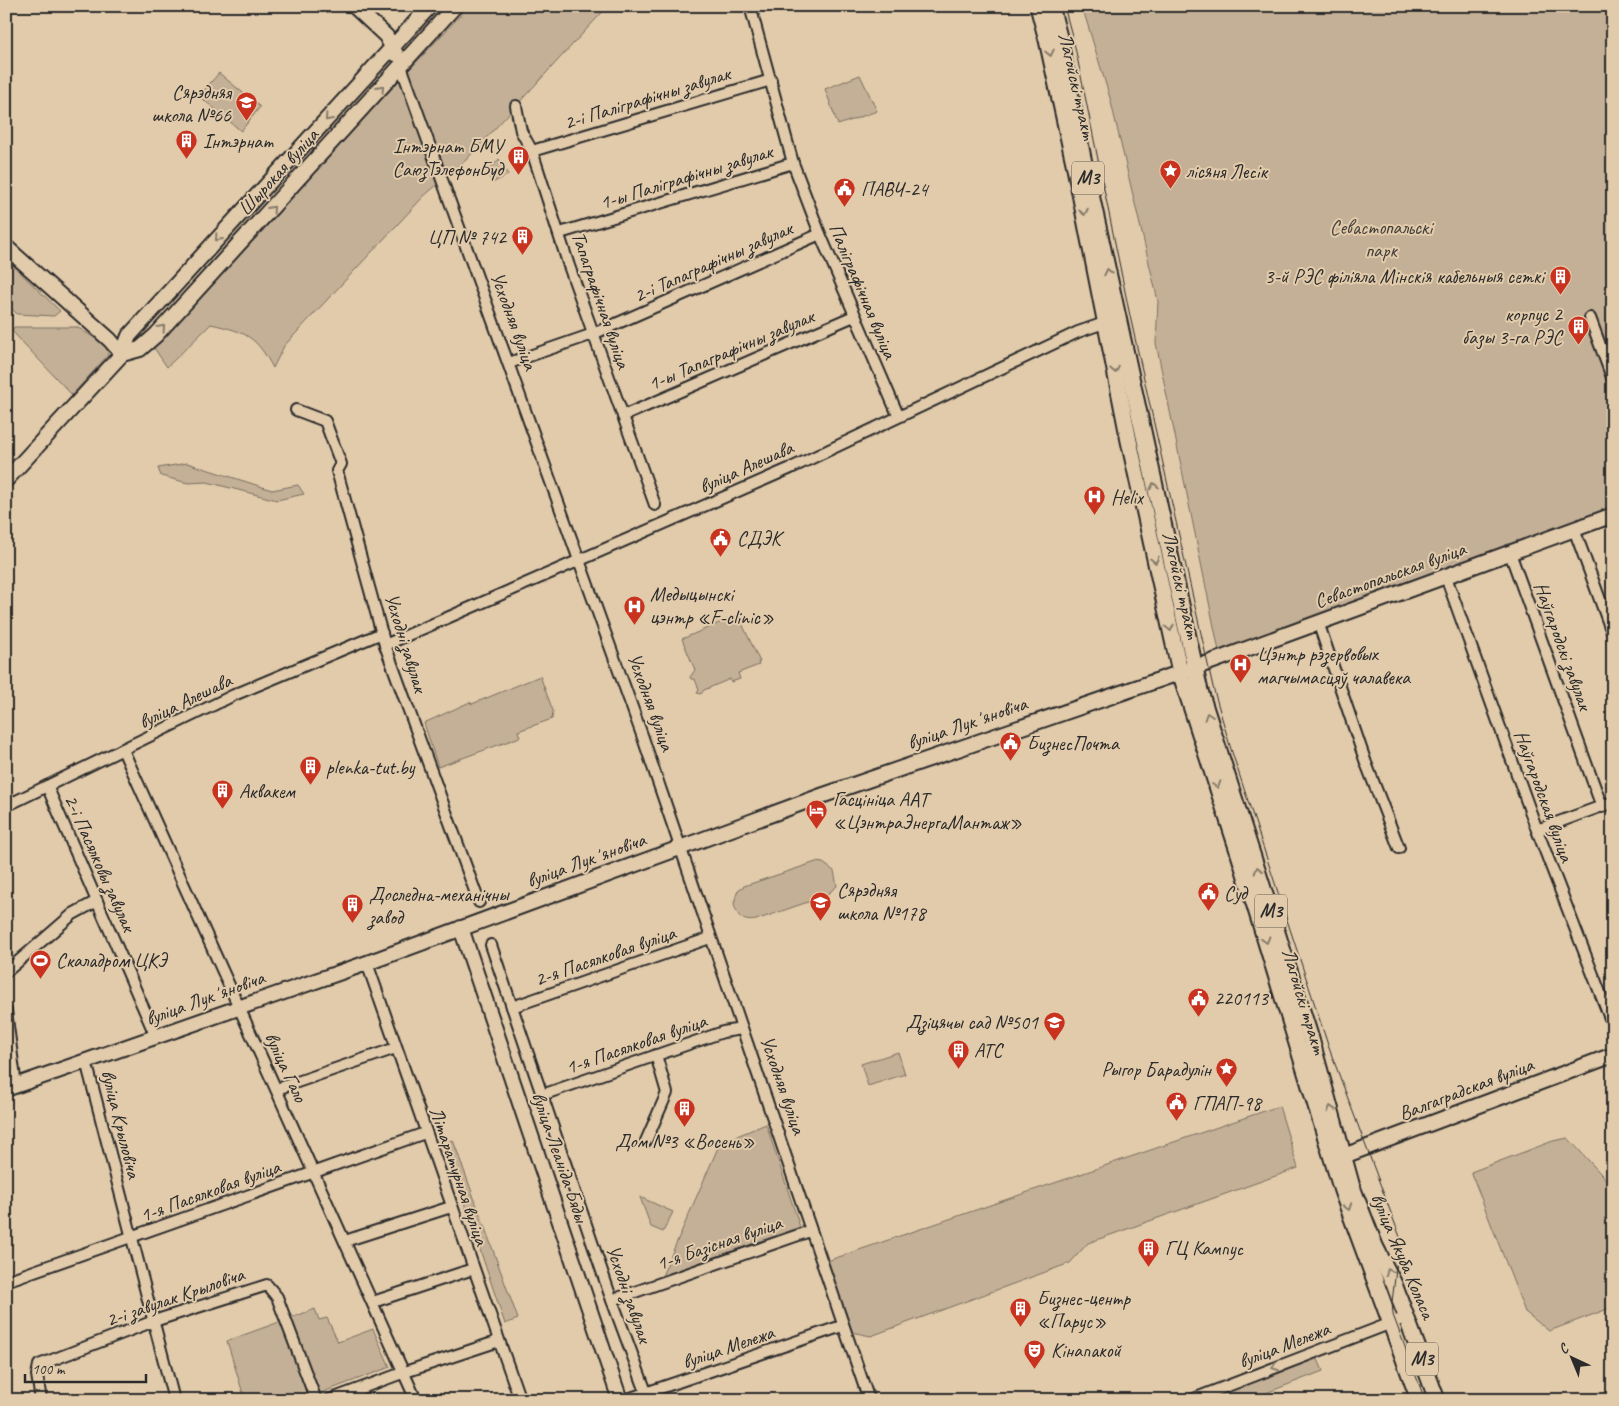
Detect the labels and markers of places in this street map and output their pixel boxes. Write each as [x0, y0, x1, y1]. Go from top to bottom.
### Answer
place label: Сярэдняя школа №66 [151, 80, 233, 128]
school or university icon: Сярэдняя школа №66 [235, 91, 259, 122]
building icon: Інтэрнат [175, 129, 199, 160]
place label: Інтэрнат [203, 129, 274, 154]
place label: Інтэрнат БМУ СаюзТэлефонБуд [392, 134, 506, 183]
building icon: Інтэрнат БМУ СаюзТэлефонБуд [507, 145, 531, 176]
place icon: лісяня Лесік [1158, 159, 1182, 190]
place label: лісяня Лесік [1186, 159, 1268, 184]
public building icon: ПАВЧ-24 [833, 177, 857, 208]
place label: ПАВЧ-24 [861, 177, 930, 202]
place label: ЦП № 742 [428, 225, 508, 250]
building icon: ЦП № 742 [510, 225, 534, 256]
place label: 3-й РЭС філіяла Мінскія кабельныя сеткі [1265, 264, 1546, 289]
building icon: 3-й РЭС філіяла Мінскія кабельныя сеткі [1548, 264, 1572, 295]
place label: корпус 2 базы 3-га РЭС [1462, 302, 1564, 350]
building icon: корпус 2 базы 3-га РЭС [1566, 314, 1590, 345]
hospital icon: Helix [1083, 485, 1107, 516]
place label: Helix [1111, 485, 1145, 510]
public building icon: СДЭК [709, 526, 733, 557]
place label: СДЭК [737, 526, 785, 551]
place label: Медыцынскі цэнтр «F-clinic» [650, 582, 774, 630]
hospital icon: Медыцынскі цэнтр «F-clinic» [622, 594, 646, 625]
place label: Цэнтр рэзервовых магчымасцяў чалавека [1257, 642, 1411, 690]
hospital icon: Цэнтр рэзервовых магчымасцяў чалавека [1229, 653, 1253, 684]
public building icon: БизнесПочта [999, 731, 1023, 762]
place label: БизнесПочта [1027, 731, 1120, 757]
building icon: plenka-tut.by [298, 755, 322, 786]
place label: plenka-tut.by [326, 755, 416, 780]
building icon: Аквакем [211, 779, 235, 810]
place label: Аквакем [239, 779, 297, 804]
place label: Гасцініца ААТ «ЦэнтраЭнергаМантаж» [833, 787, 1022, 835]
hotel icon: Гасцініца ААТ «ЦэнтраЭнергаМантаж» [805, 799, 829, 830]
place label: Сярэдняя школа №178 [837, 878, 928, 926]
public building icon: Суд [1196, 881, 1220, 912]
place label: Суд [1224, 881, 1249, 906]
place label: Доследна-механічны завод [366, 882, 510, 931]
school or university icon: Сярэдняя школа №178 [809, 890, 833, 921]
building icon: Доследна-механічны завод [341, 893, 365, 924]
sports icon: Скаладром ЦКЭ [28, 948, 52, 979]
place label: Скаладром ЦКЭ [56, 948, 169, 973]
public building icon: 220113 [1186, 986, 1210, 1017]
place label: 220113 [1214, 986, 1270, 1011]
place label: Дзіцячы сад №501 [906, 1010, 1039, 1036]
school or university icon: Дзіцячы сад №501 [1042, 1010, 1066, 1041]
building icon: АТС [946, 1038, 970, 1069]
place label: АТС [974, 1038, 1004, 1063]
place label: Рыгор Барадулін [1102, 1057, 1213, 1082]
place icon: Рыгор Барадулін [1215, 1057, 1239, 1088]
public building icon: ГПАП-98 [1165, 1091, 1189, 1122]
place label: ГПАП-98 [1193, 1091, 1263, 1116]
building icon: Дом №3 «Восень» [673, 1097, 697, 1128]
place label: Дом №3 «Восень» [615, 1129, 755, 1154]
building icon: ГЦ Кампус [1137, 1236, 1161, 1267]
place label: ГЦ Кампус [1165, 1236, 1244, 1261]
place label: Бизнес-центр «Парус» [1037, 1286, 1132, 1334]
building icon: Бизнес-центр «Парус» [1009, 1297, 1033, 1328]
theatre icon: Кінапакой [1023, 1338, 1047, 1369]
place label: Кінапакой [1051, 1338, 1123, 1363]

